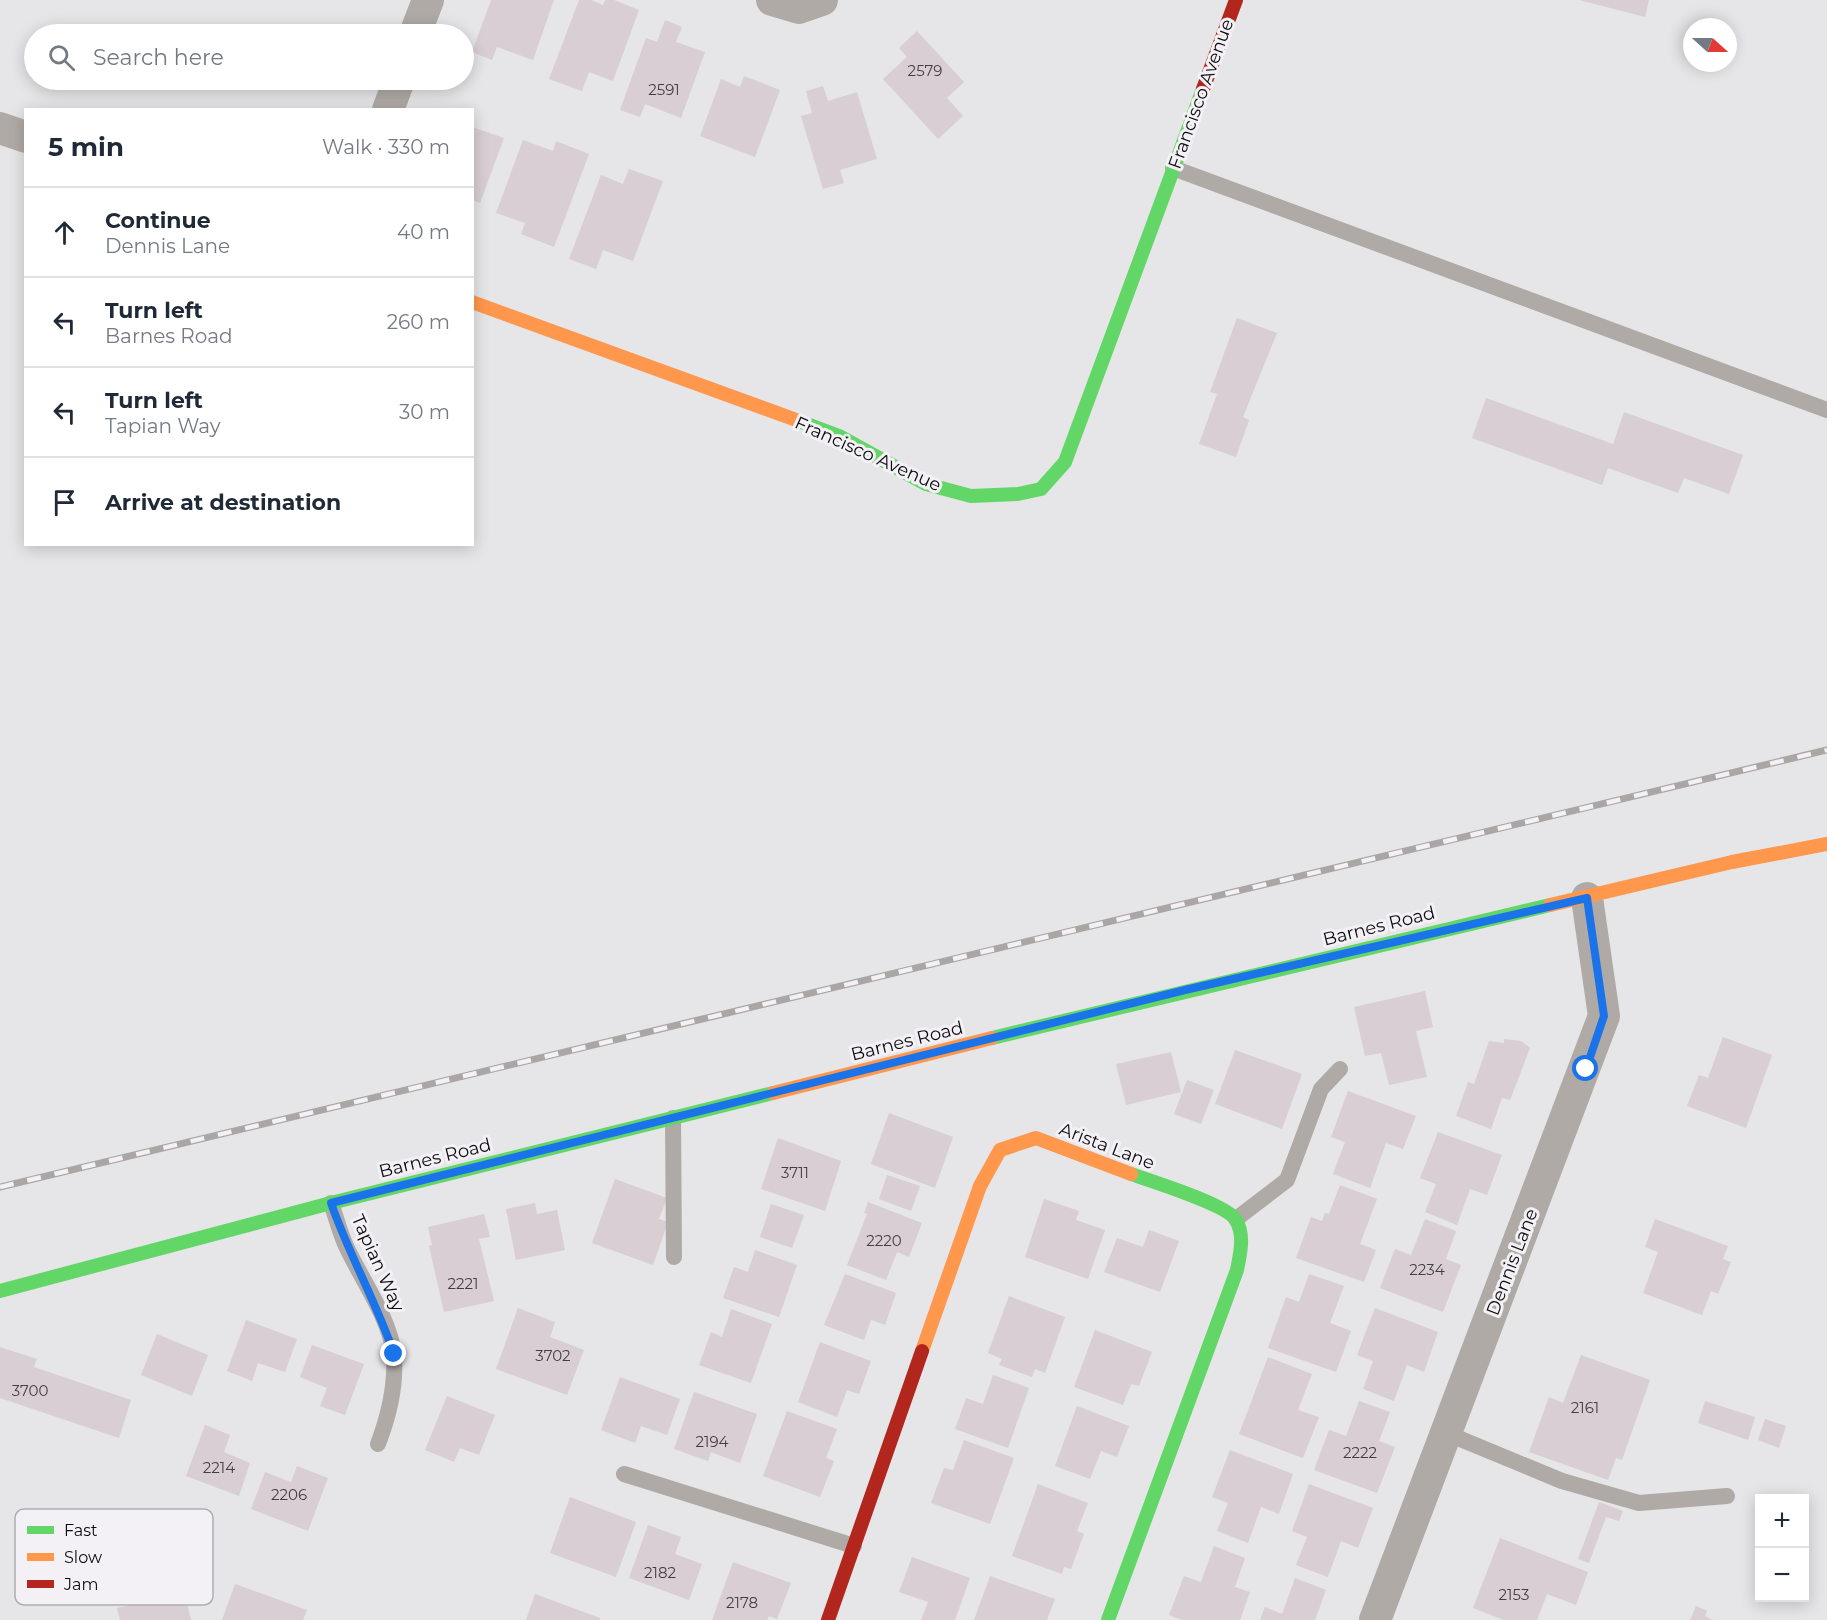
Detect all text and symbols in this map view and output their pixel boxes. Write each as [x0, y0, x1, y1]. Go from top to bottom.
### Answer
street label: Francisco Avenue [1164, 16, 1238, 172]
north arrow [1683, 18, 1737, 72]
search box [24, 24, 474, 90]
icon: search [45, 41, 78, 74]
text: Search here [93, 44, 224, 71]
house number: 2579 [908, 61, 942, 80]
house number: 2591 [648, 80, 680, 99]
text: 5 min [48, 131, 124, 163]
text: Walk · 330 m [322, 135, 450, 159]
text: Continue [105, 207, 211, 234]
icon: ahead [48, 216, 81, 249]
text: 40 m [397, 220, 450, 244]
text: Dennis Lane [105, 234, 230, 258]
text: Turn left [105, 297, 203, 324]
icon: left [48, 306, 81, 339]
text: 260 m [387, 310, 450, 334]
text: Barnes Road [105, 324, 233, 348]
text: Turn left [105, 387, 203, 414]
icon: left [48, 396, 81, 429]
text: 30 m [399, 400, 450, 424]
street label: Francisco Avenue [791, 412, 945, 496]
text: Tapian Way [105, 414, 221, 438]
icon: arrive [48, 486, 81, 519]
text: Arrive at destination [105, 489, 341, 516]
street label: Barnes Road [1321, 901, 1437, 951]
street label: Barnes Road [849, 1016, 965, 1066]
route start [1572, 1055, 1598, 1081]
street label: Arista Lane [1056, 1118, 1158, 1174]
street label: Barnes Road [377, 1133, 493, 1183]
house number: 3711 [781, 1163, 809, 1182]
street label: Dennis Lane [1482, 1205, 1543, 1319]
street label: Tapian Way [347, 1211, 409, 1315]
house number: 2220 [866, 1231, 902, 1250]
house number: 2234 [1409, 1260, 1445, 1279]
house number: 2221 [448, 1274, 478, 1293]
route end [380, 1340, 406, 1366]
house number: 3702 [535, 1346, 571, 1365]
house number: 3700 [12, 1381, 48, 1400]
house number: 2161 [1571, 1398, 1599, 1417]
house number: 2194 [696, 1432, 729, 1451]
house number: 2222 [1343, 1443, 1377, 1462]
house number: 2214 [203, 1458, 235, 1477]
house number: 2206 [271, 1485, 307, 1504]
map controls [1755, 1494, 1809, 1602]
button: + [1755, 1494, 1809, 1548]
legend [15, 1509, 213, 1605]
text: Fast [64, 1521, 98, 1540]
text: Slow [64, 1548, 102, 1567]
button: − [1755, 1548, 1809, 1602]
house number: 2182 [644, 1563, 676, 1582]
text: Jam [63, 1575, 98, 1594]
house number: 2153 [1499, 1585, 1529, 1604]
house number: 2178 [726, 1593, 758, 1612]

